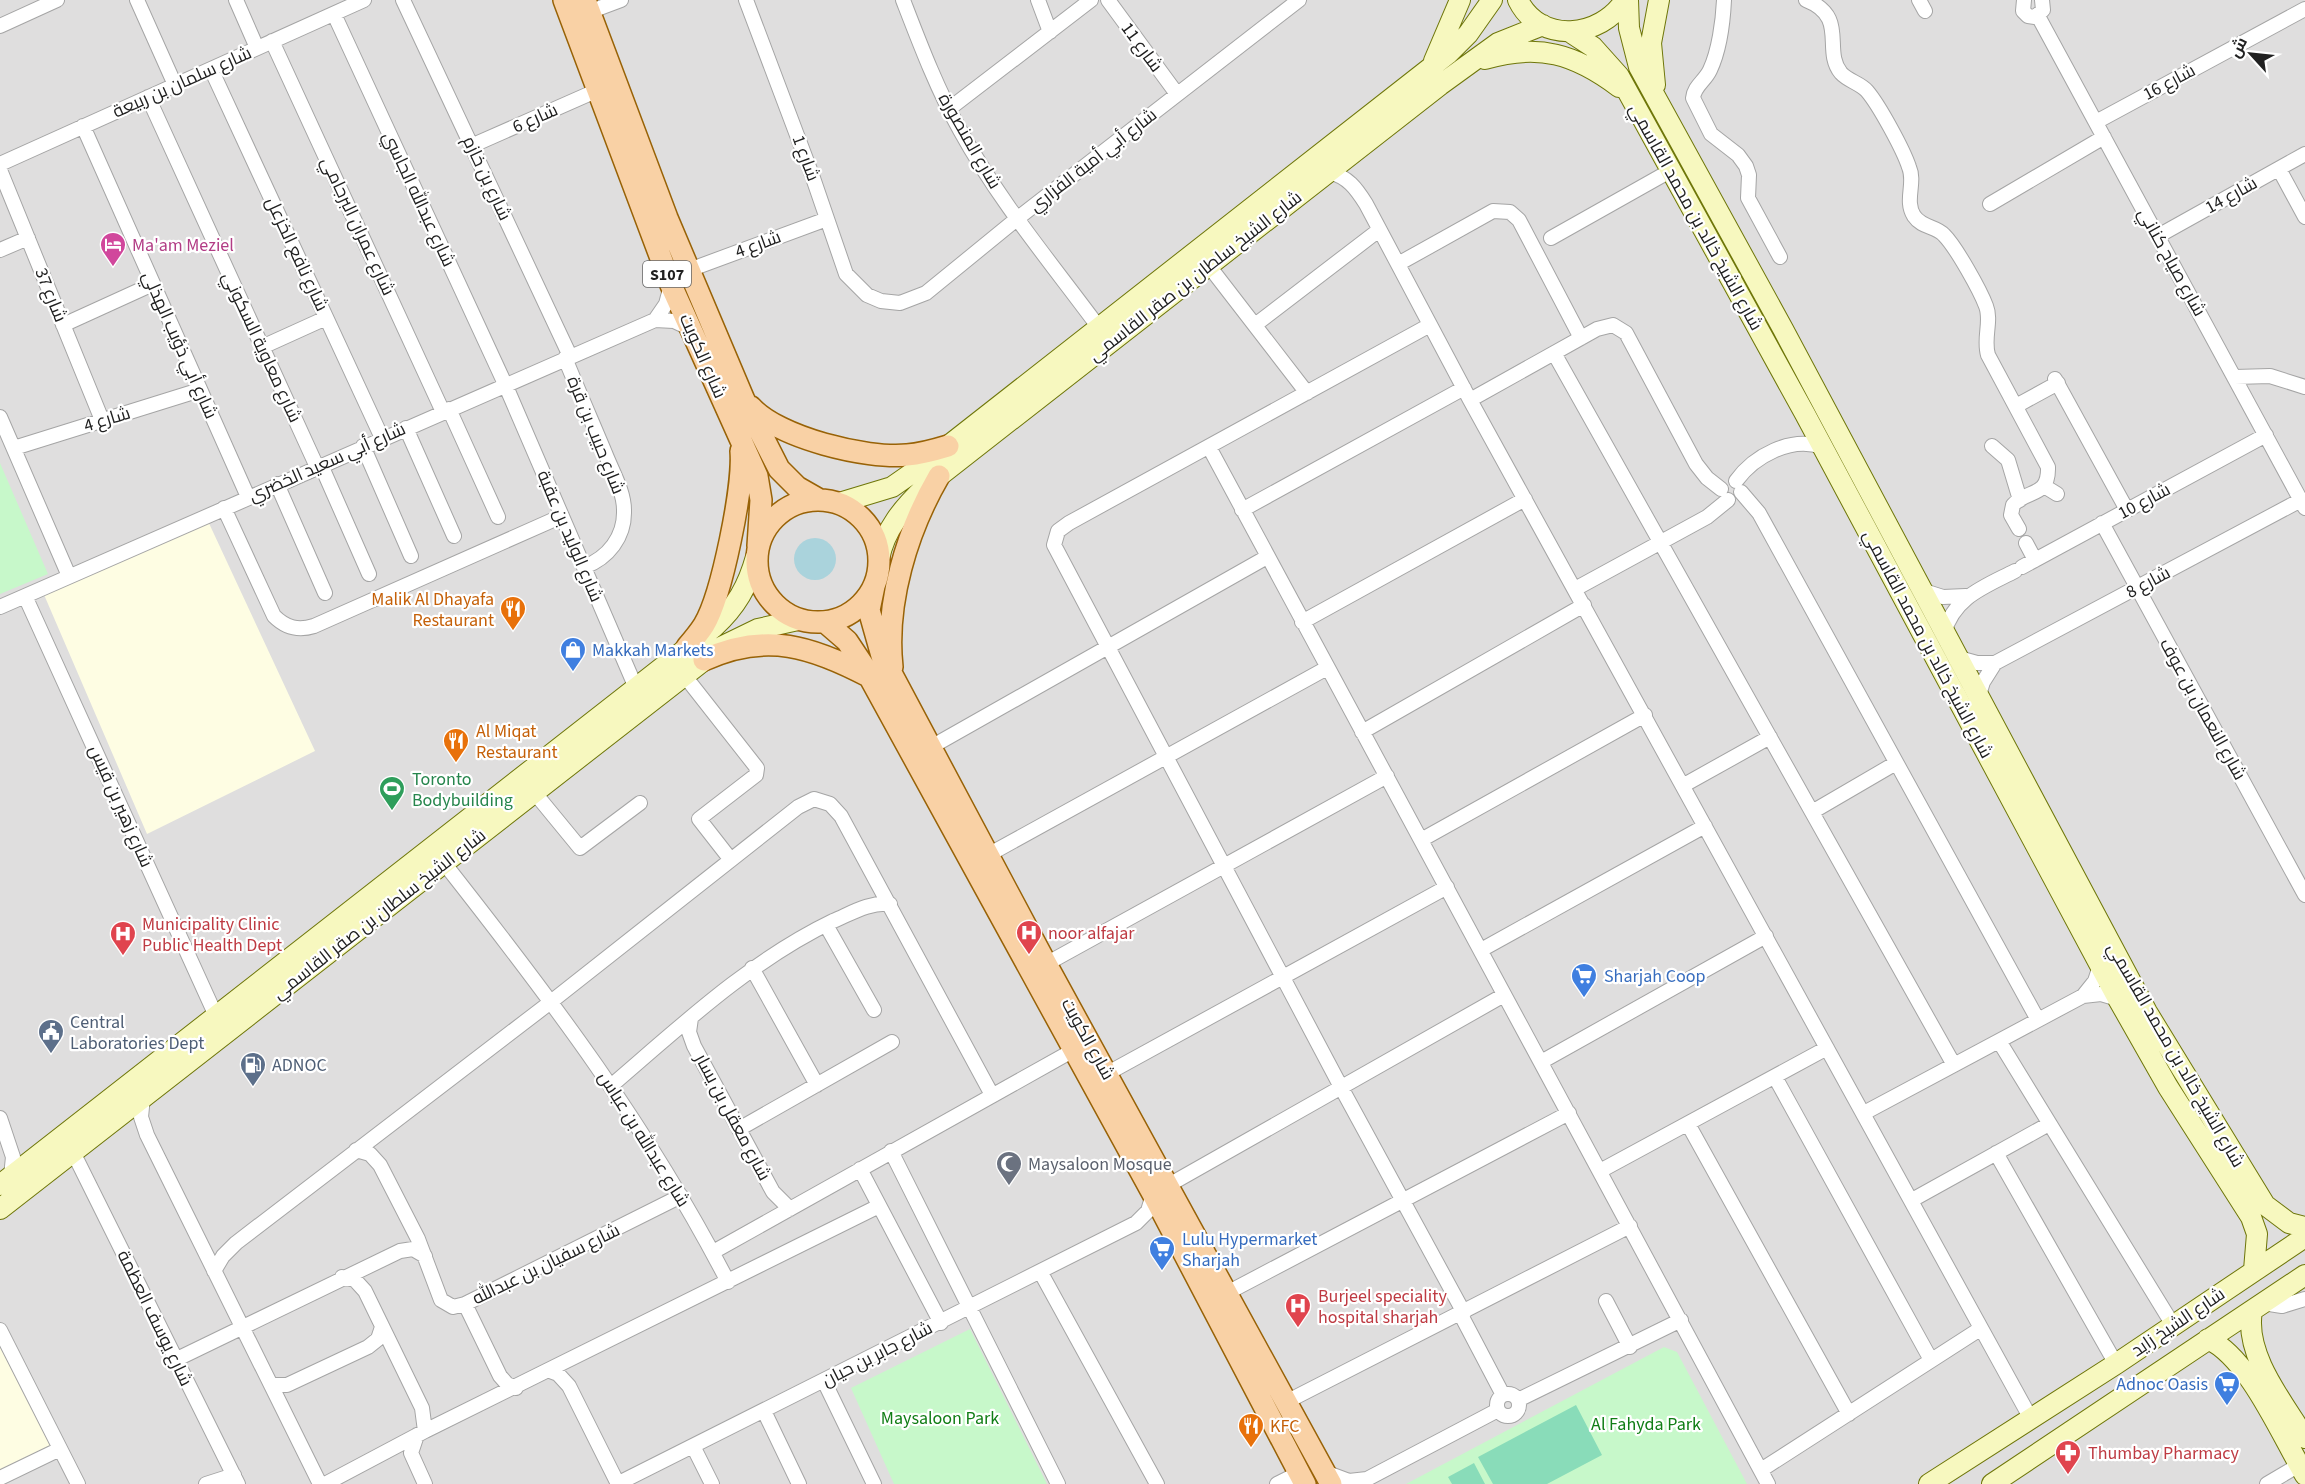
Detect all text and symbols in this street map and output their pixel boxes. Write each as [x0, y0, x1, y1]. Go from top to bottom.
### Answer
street label: شارع 11 [1115, 17, 1168, 77]
north arrow [2221, 24, 2281, 84]
text: ش [2224, 34, 2253, 62]
street label: شارع سلمان بن ربيعة [109, 41, 256, 124]
street label: شارع 16 [2138, 58, 2200, 107]
street label: شارع المنصورة [932, 89, 1007, 194]
street label: شارع 6 [508, 97, 562, 140]
street label: شارع الشيخ خالد بن محمد القاسمي [1622, 99, 1768, 336]
street label: شارع أبي أمية الفزاري [1024, 103, 1163, 219]
street label: شارع عبدالله الجاسي [376, 128, 461, 271]
street label: شارع بن خازم [456, 132, 517, 225]
street label: شارع 1 [786, 132, 825, 185]
street label: شارع عمران البرجامي [314, 153, 401, 300]
street label: شارع 14 [2201, 171, 2262, 220]
street label: شارع الشيخ سلطان بن صقر القاسمي [1083, 185, 1308, 368]
street label: شارع نافع الخزعل [259, 193, 334, 316]
street label: شارع صياح كناني [2131, 204, 2212, 321]
street label: شارع 4 [732, 225, 785, 264]
hotel icon: Ma'am Meziel [98, 230, 128, 268]
place label: Ma'am Meziel [132, 233, 234, 258]
road number: S107 [643, 261, 691, 287]
street label: شارع 37 [28, 264, 73, 326]
street label: شارع أبي ذؤيب الهذلي [135, 268, 223, 423]
street label: شارع معاوية السكوني [215, 268, 307, 427]
street label: شارع الكويت [673, 310, 732, 402]
street label: شارع حبيب بن قرة [561, 372, 631, 498]
street label: شارع 4 [81, 401, 133, 438]
street label: شارع أبي سعيد الخضري [245, 417, 410, 509]
street label: شارع الوليد بن عقبة [530, 466, 609, 606]
street label: شارع 10 [2113, 477, 2175, 526]
street label: شارع الشيخ خالد بن محمد القاسمي [1856, 525, 1999, 763]
street label: شارع 8 [2121, 560, 2175, 605]
place label: Malik Al Dhayafa Restaurant [371, 587, 494, 633]
restaurant icon: Malik Al Dhayafa Restaurant [498, 594, 528, 632]
street label: شارع النعمان بن عوف [2153, 634, 2252, 785]
shop icon: Makkah Markets [558, 635, 588, 673]
place label: Makkah Markets [592, 638, 713, 663]
place label: Al Miqat Restaurant [476, 719, 558, 765]
restaurant icon: Al Miqat Restaurant [441, 726, 471, 764]
street label: شارع زهير بن قيس [82, 741, 159, 871]
place label: Toronto Bodybuilding [412, 767, 513, 813]
sports icon: Toronto Bodybuilding [377, 774, 407, 812]
street label: شارع الشيخ سلطان بن صقر القاسمي [267, 823, 492, 1006]
place label: Municipality Clinic Public Health Dept [142, 912, 282, 958]
hospital icon: noor alfajar [1014, 918, 1044, 956]
hospital icon: Municipality Clinic Public Health Dept [108, 919, 138, 957]
place label: noor alfajar [1048, 921, 1135, 946]
street label: شارع الشيخ خالد بن محمد القاسمي [2100, 938, 2250, 1173]
supermarket icon: Sharjah Coop [1569, 961, 1599, 999]
place label: Sharjah Coop [1604, 964, 1705, 989]
street label: شارع الكويت [1055, 994, 1120, 1085]
place label: Central Laboratories Dept [70, 1010, 204, 1056]
public building icon: Central Laboratories Dept [36, 1017, 66, 1055]
street label: شارع معقل بن يسار [688, 1048, 777, 1185]
fuel station icon: ADNOC [238, 1050, 268, 1088]
place label: ADNOC [272, 1053, 327, 1078]
street label: شارع عبدالله بن عباس [592, 1067, 695, 1212]
mosque icon: Maysaloon Mosque [994, 1149, 1024, 1187]
place label: Maysaloon Mosque [1028, 1152, 1172, 1177]
street label: شارع سفيان بن عبدالله [468, 1218, 624, 1311]
place label: Lulu Hypermarket Sharjah [1182, 1227, 1317, 1273]
supermarket icon: Lulu Hypermarket Sharjah [1147, 1234, 1177, 1272]
street label: شارع يوسف العظمة [111, 1246, 198, 1390]
street label: شارع الشيخ زايد [2127, 1282, 2230, 1363]
place label: Burjeel speciality hospital sharjah [1318, 1284, 1447, 1330]
hospital icon: Burjeel speciality hospital sharjah [1283, 1291, 1313, 1329]
street label: شارع جابر بن حيان [818, 1316, 937, 1393]
supermarket icon: Adnoc Oasis [2212, 1369, 2242, 1407]
place label: Adnoc Oasis [2116, 1372, 2208, 1397]
park label: Maysaloon Park [881, 1406, 999, 1431]
restaurant icon: KFC [1236, 1411, 1266, 1449]
park label: Al Fahyda Park [1591, 1412, 1701, 1437]
place label: KFC [1270, 1414, 1299, 1439]
pharmacy icon: Thumbay Pharmacy [2053, 1438, 2083, 1476]
place label: Thumbay Pharmacy [2088, 1441, 2240, 1466]

